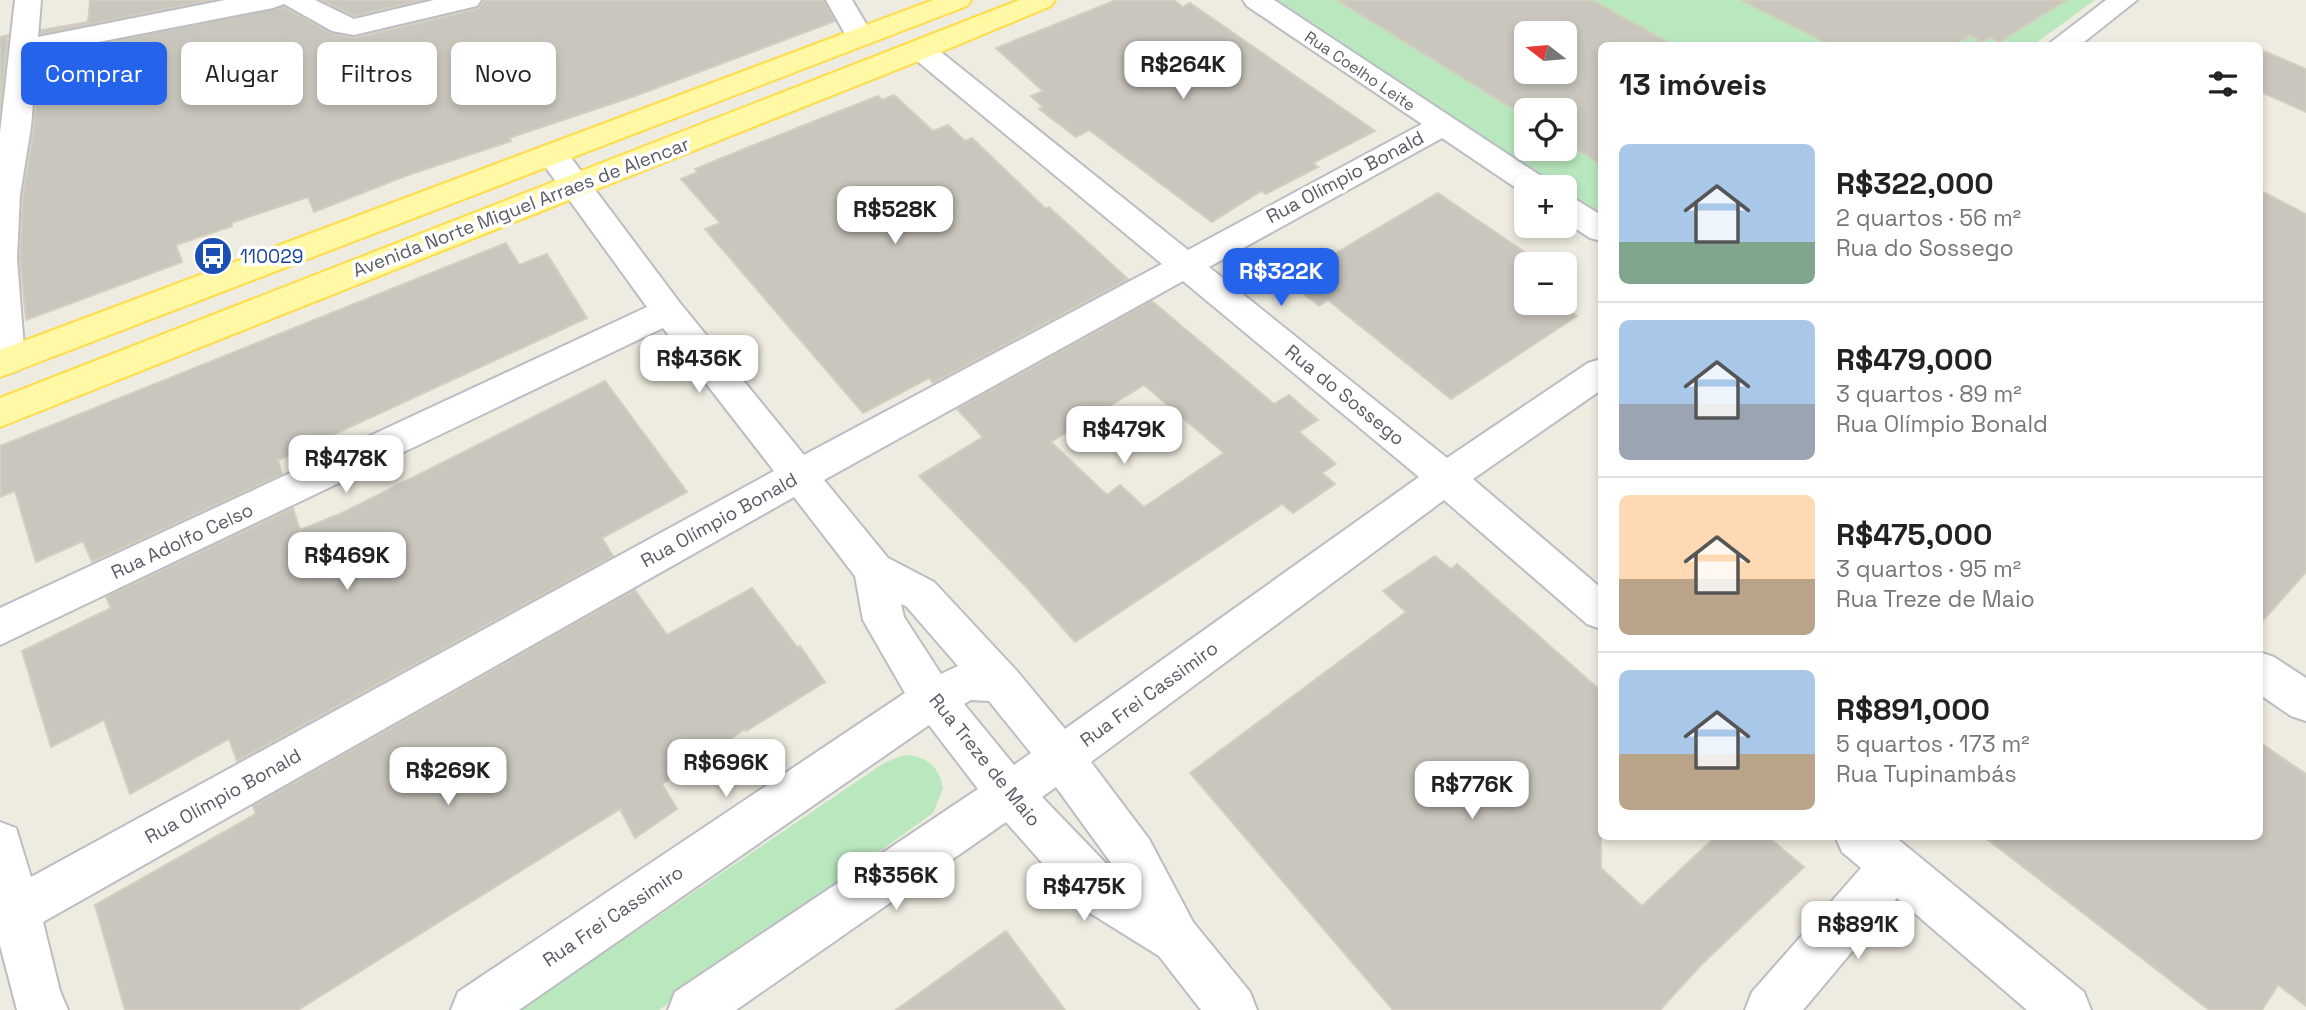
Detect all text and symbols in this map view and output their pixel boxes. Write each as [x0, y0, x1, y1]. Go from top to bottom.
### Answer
north arrow [1514, 21, 1577, 84]
map controls [1514, 21, 1577, 315]
street label: Rua Coelho Leite [1301, 26, 1419, 116]
chip: Comprar [21, 42, 167, 105]
chip: Alugar [181, 42, 303, 105]
chip: Filtros [317, 42, 437, 105]
chip: Novo [451, 42, 556, 105]
pin: R$264K [1126, 42, 1240, 101]
text: R$264K [1140, 49, 1226, 79]
text: 13 imóveis [1619, 65, 1767, 104]
icon: filters [2204, 65, 2242, 103]
button: locate [1514, 98, 1577, 161]
street label: Rua Olímpio Bonald [1262, 125, 1428, 229]
street label: Avenida Norte Miguel Arraes de Alencar [349, 131, 693, 283]
text: R$322,000 [1836, 164, 1994, 203]
icon: home [1675, 172, 1759, 256]
button: + [1514, 175, 1577, 238]
pin: R$528K [838, 187, 952, 246]
text: R$528K [853, 194, 937, 224]
text: 2 quartos · 56 m² [1836, 203, 2021, 233]
text: Rua do Sossego [1836, 233, 2014, 263]
bus stop icon: 110029 [192, 235, 234, 277]
place label: 110029 [240, 244, 303, 269]
pin: R$322K [1224, 248, 1338, 308]
button: − [1514, 252, 1577, 315]
text: R$322K [1239, 256, 1323, 286]
pin: R$436K [642, 336, 756, 395]
street label: Rua do Sossego [1280, 339, 1410, 451]
text: R$479,000 [1836, 340, 1993, 379]
text: R$436K [656, 343, 742, 373]
icon: home [1675, 348, 1759, 432]
text: 3 quartos · 89 m² [1836, 379, 2022, 409]
pin: R$479K [1067, 406, 1181, 466]
text: Rua Olímpio Bonald [1836, 409, 2048, 439]
text: R$479K [1082, 414, 1166, 444]
pin: R$478K [289, 435, 403, 495]
text: R$478K [304, 443, 388, 473]
street label: Rua Olímpio Bonald [636, 467, 802, 573]
street label: Rua Adolfo Celso [107, 497, 257, 585]
text: R$475,000 [1836, 515, 1992, 554]
icon: home [1675, 523, 1759, 607]
pin: R$469K [290, 532, 404, 592]
text: R$469K [304, 540, 390, 570]
text: 3 quartos · 95 m² [1836, 554, 2021, 584]
text: Rua Treze de Maio [1836, 584, 2035, 614]
street label: Rua Frei Cassimiro [1075, 636, 1223, 752]
street label: Rua Treze de Maio [924, 688, 1046, 832]
text: R$891,000 [1836, 690, 1990, 729]
icon: home [1675, 698, 1759, 782]
text: 5 quartos · 173 m² [1836, 729, 2030, 759]
pin: R$696K [669, 740, 783, 799]
street label: Rua Olímpio Bonald [140, 743, 306, 849]
text: R$696K [683, 747, 769, 777]
pin: R$269K [391, 748, 505, 807]
text: R$269K [406, 755, 490, 785]
text: Rua Tupinambás [1836, 759, 2017, 789]
pin: R$776K [1415, 762, 1529, 821]
text: R$776K [1431, 769, 1513, 799]
pin: R$356K [839, 852, 953, 912]
street label: Rua Frei Cassimiro [538, 860, 688, 972]
text: R$356K [854, 860, 938, 890]
pin: R$475K [1027, 864, 1141, 923]
text: R$475K [1042, 871, 1126, 901]
pin: R$891K [1801, 902, 1915, 961]
text: R$891K [1817, 909, 1899, 939]

